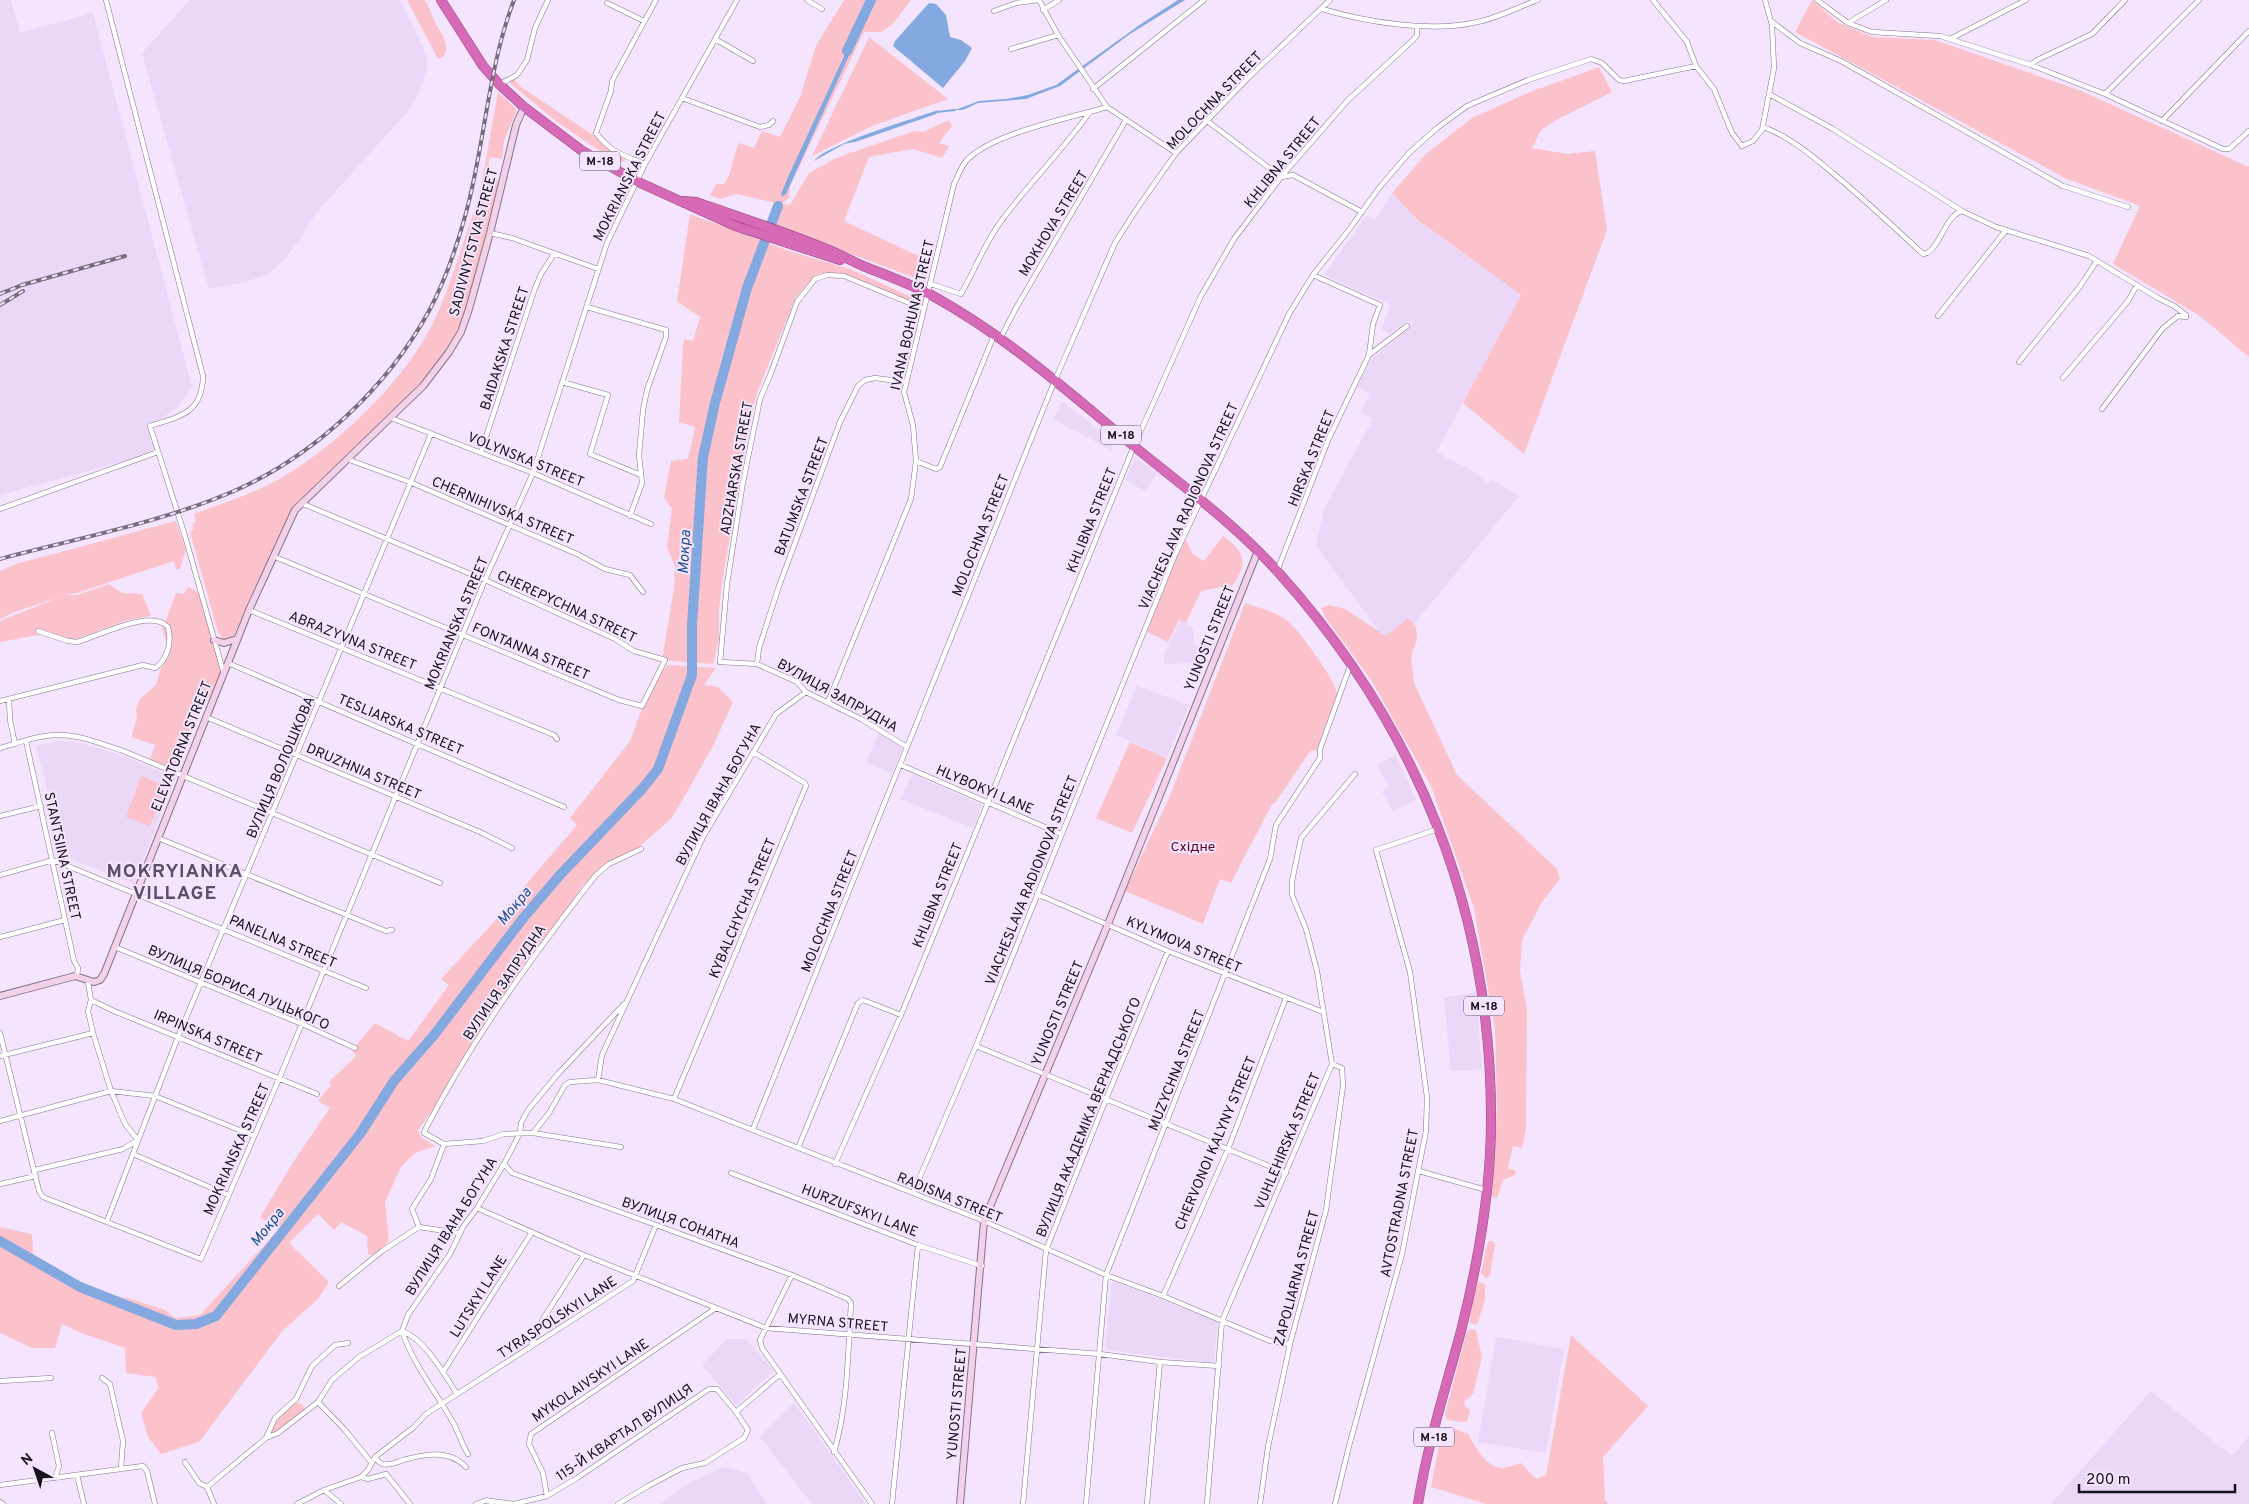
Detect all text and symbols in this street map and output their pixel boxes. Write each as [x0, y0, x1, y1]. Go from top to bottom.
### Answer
street label: MOLOCHNA STREET [1164, 48, 1266, 154]
street label: MOKRIANSKA STREET [590, 109, 670, 244]
street label: KHLIBNA STREET [1241, 114, 1325, 212]
road number: М-18 [580, 152, 620, 170]
street label: SADIVNYTSTVA STREET [446, 167, 502, 318]
street label: MOKHOVA STREET [1016, 168, 1093, 280]
street label: IVANA BOHUNA STREET [888, 238, 939, 392]
street label: BAIDAKSKA STREET [477, 284, 533, 412]
street label: ADZHARSKA STREET [717, 400, 758, 536]
street label: VIACHESLAVA RADIONOVA STREET [1136, 400, 1243, 613]
street label: HIRSKA STREET [1285, 408, 1340, 509]
road number: М-18 [1101, 426, 1141, 444]
street label: VOLYNSKA STREET [465, 429, 586, 492]
street label: BATUMSKA STREET [772, 435, 833, 558]
street label: KHLIBNA STREET [1064, 465, 1121, 576]
street label: MOLOCHNA STREET [949, 472, 1014, 599]
street label: CHERNIHIVSKA STREET [429, 474, 576, 549]
water label: Мокра [675, 529, 696, 575]
street label: MOKRIANSKA STREET [422, 555, 493, 693]
street label: CHEREPYCHNA STREET [494, 567, 639, 647]
street label: YUNOSTI STREET [1181, 583, 1239, 694]
street label: ABRAZYVNA STREET [286, 608, 419, 675]
street label: FONTANNA STREET [469, 620, 592, 685]
street label: ВУЛИЦЯ ЗАПРУДНА [774, 656, 901, 737]
street label: ELEVATORNA STREET [148, 679, 216, 814]
street label: TESLIARSKA STREET [335, 691, 466, 760]
street label: ВУЛИЦЯ ВОЛОШКОВА [244, 694, 319, 841]
street label: ВУЛИЦЯ ІВАНА БОГУНА [673, 721, 766, 869]
street label: DRUZHNIA STREET [303, 740, 423, 804]
street label: HLYBOKYI LANE [933, 762, 1036, 819]
street label: VIACHESLAVA RADIONOVA STREET [982, 773, 1082, 988]
street label: STANTSIINA STREET [40, 791, 83, 922]
street label: KYBALCHYCHA STREET [706, 836, 781, 981]
park label: Східне [1171, 839, 1215, 856]
street label: KHLIBNA STREET [910, 840, 967, 951]
street label: MOLOCHNA STREET [798, 848, 863, 975]
district label: MOKRYIANKA VILLAGE [107, 860, 244, 906]
water label: Мокра [494, 884, 537, 930]
street label: PANELNA STREET [226, 912, 339, 973]
street label: KYLYMOVA STREET [1123, 913, 1244, 977]
street label: ВУЛИЦЯ ЗАПРУДНА [460, 922, 550, 1044]
street label: ВУЛИЦЯ БОРИСА ЛУЦЬКОГО [145, 942, 332, 1034]
street label: YUNOSTI STREET [1029, 958, 1088, 1069]
street label: ВУЛИЦЯ АКАДЕМІКА ВЕРНАДСЬКОГО [1033, 995, 1146, 1240]
road number: М-18 [1464, 996, 1504, 1016]
street label: IRPINSKA STREET [151, 1007, 264, 1068]
street label: MUZYCHNA STREET [1145, 1007, 1209, 1134]
street label: CHERVONOI KALYNY STREET [1172, 1054, 1261, 1233]
street label: VUHLEHIRSKA STREET [1252, 1070, 1325, 1213]
street label: MOKRIANSKA STREET [201, 1081, 274, 1218]
street label: AVTOSTRADNA STREET [1378, 1127, 1423, 1279]
street label: ВУЛИЦЯ ІВАНА БОГУНА [403, 1154, 502, 1299]
street label: RADISNA STREET [894, 1169, 1005, 1227]
street label: HURZUFSKYI LANE [799, 1181, 920, 1241]
street label: ВУЛИЦЯ СОНАТНА [619, 1194, 742, 1253]
water label: Мокра [247, 1205, 290, 1251]
street label: ZAPOLIARNA STREET [1271, 1209, 1324, 1348]
street label: LUTSKYI LANE [447, 1252, 511, 1341]
street label: TYRASPOLSKYI LANE [495, 1273, 621, 1363]
street label: MYRNA STREET [787, 1311, 889, 1336]
street label: MYKOLAIVSKYI LANE [529, 1336, 652, 1427]
street label: YUNOSTI STREET [944, 1347, 971, 1461]
street label: 115-Й КВАРТАЛ ВУЛИЦЯ [553, 1380, 696, 1485]
road number: М-18 [1414, 1428, 1454, 1446]
north arrow [10, 1444, 60, 1494]
text: N [18, 1450, 37, 1470]
scale bar [2079, 1462, 2235, 1494]
text: 200 m [2086, 1471, 2131, 1490]

